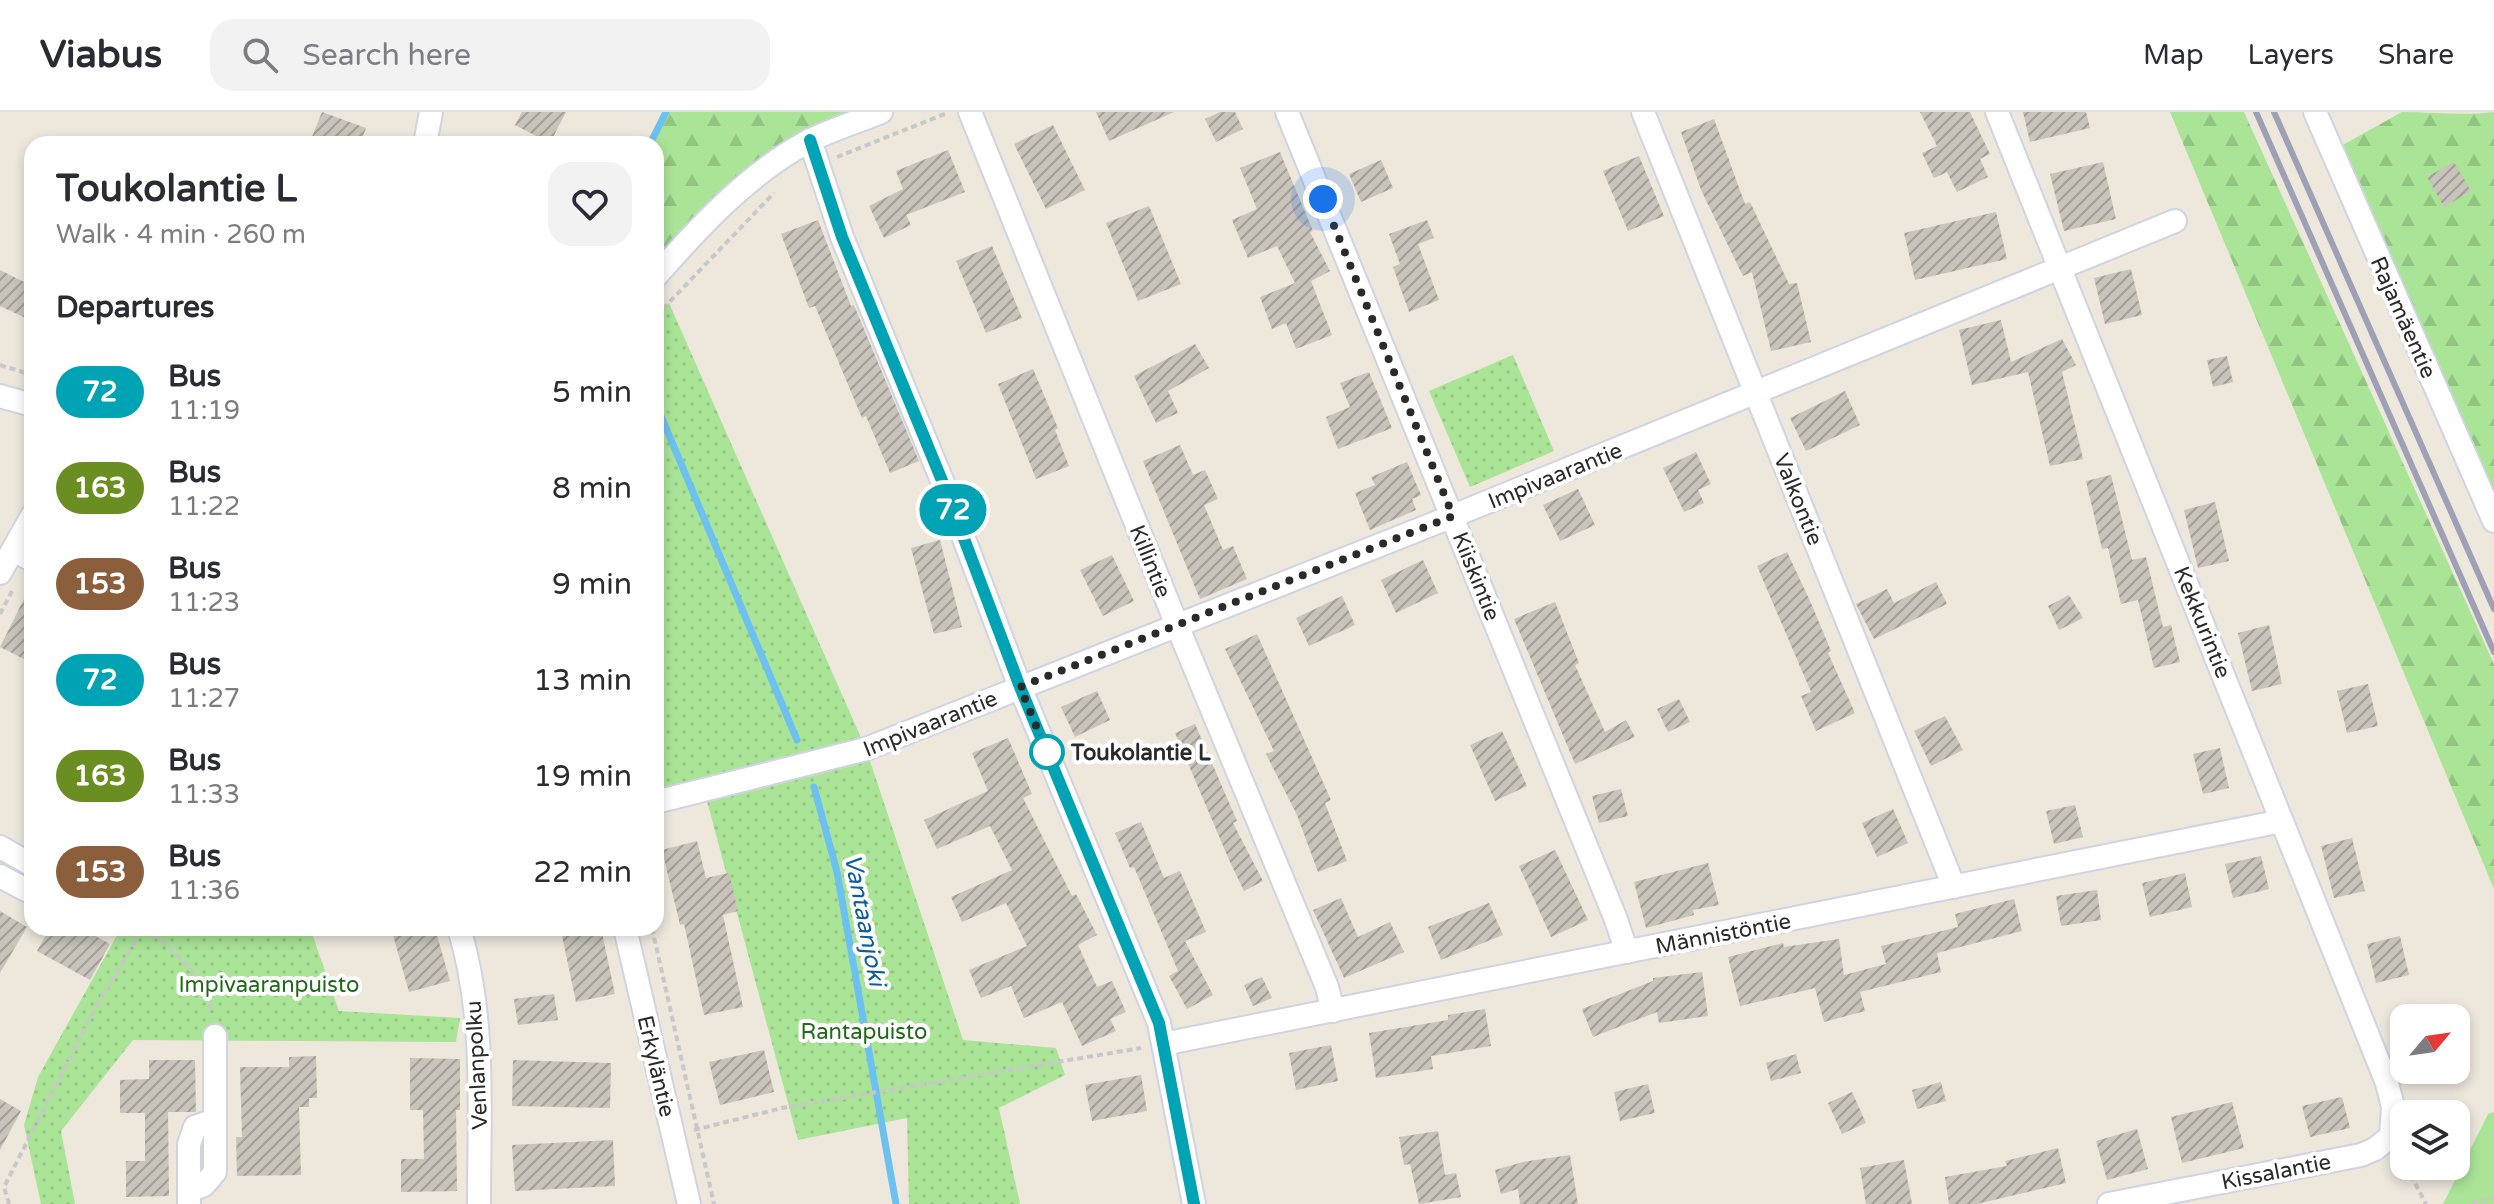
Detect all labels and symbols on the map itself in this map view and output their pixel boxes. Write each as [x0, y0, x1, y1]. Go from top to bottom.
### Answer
your location [1303, 179, 1343, 219]
street label: Rajamäentie [2365, 253, 2441, 382]
street label: Impivaarantie [1485, 437, 1626, 515]
street label: Valkontie [1768, 450, 1828, 549]
line badge: 72 [917, 484, 989, 536]
street label: Killintie [1124, 521, 1176, 602]
street label: Kiiskintie [1447, 528, 1506, 624]
street label: Kekkurintie [2168, 563, 2236, 682]
street label: Impivaarantie [860, 685, 1001, 763]
marker: Toukolantie L [1030, 735, 1064, 769]
place label: Toukolantie L [1070, 740, 1211, 766]
water label: Vantaanjoki [838, 852, 892, 991]
street label: Männistöntie [1653, 908, 1793, 960]
park label: Impivaaranpuisto [179, 972, 359, 998]
street label: Venlanpolku [461, 1000, 493, 1130]
north arrow [2390, 1004, 2470, 1084]
street label: Erkyläntie [632, 1013, 680, 1120]
park label: Rantapuisto [801, 1019, 927, 1045]
street label: Kissalantie [2219, 1149, 2333, 1195]

